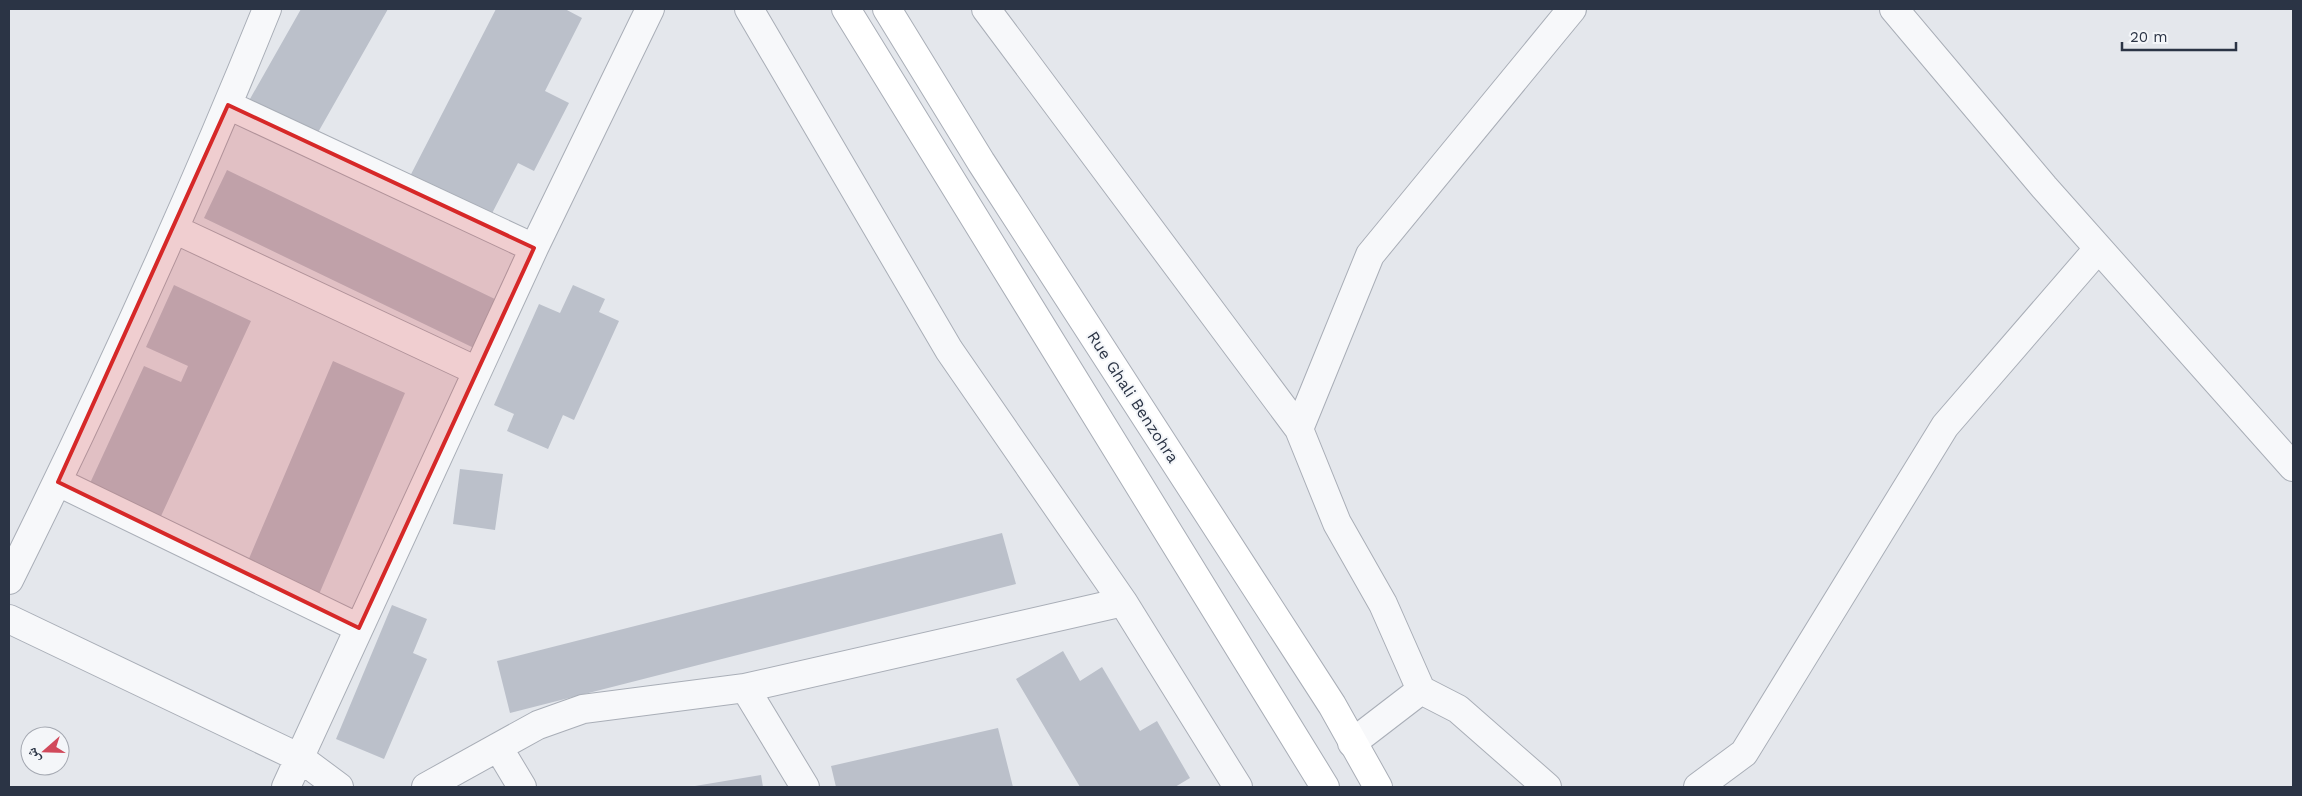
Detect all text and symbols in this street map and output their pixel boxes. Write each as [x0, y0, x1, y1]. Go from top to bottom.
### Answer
scale bar [2122, 20, 2236, 52]
text: 20 m [2130, 28, 2168, 46]
street label: Rue Ghali Benzohra [1083, 328, 1183, 466]
north arrow [20, 726, 70, 776]
text: ش [23, 745, 44, 765]

